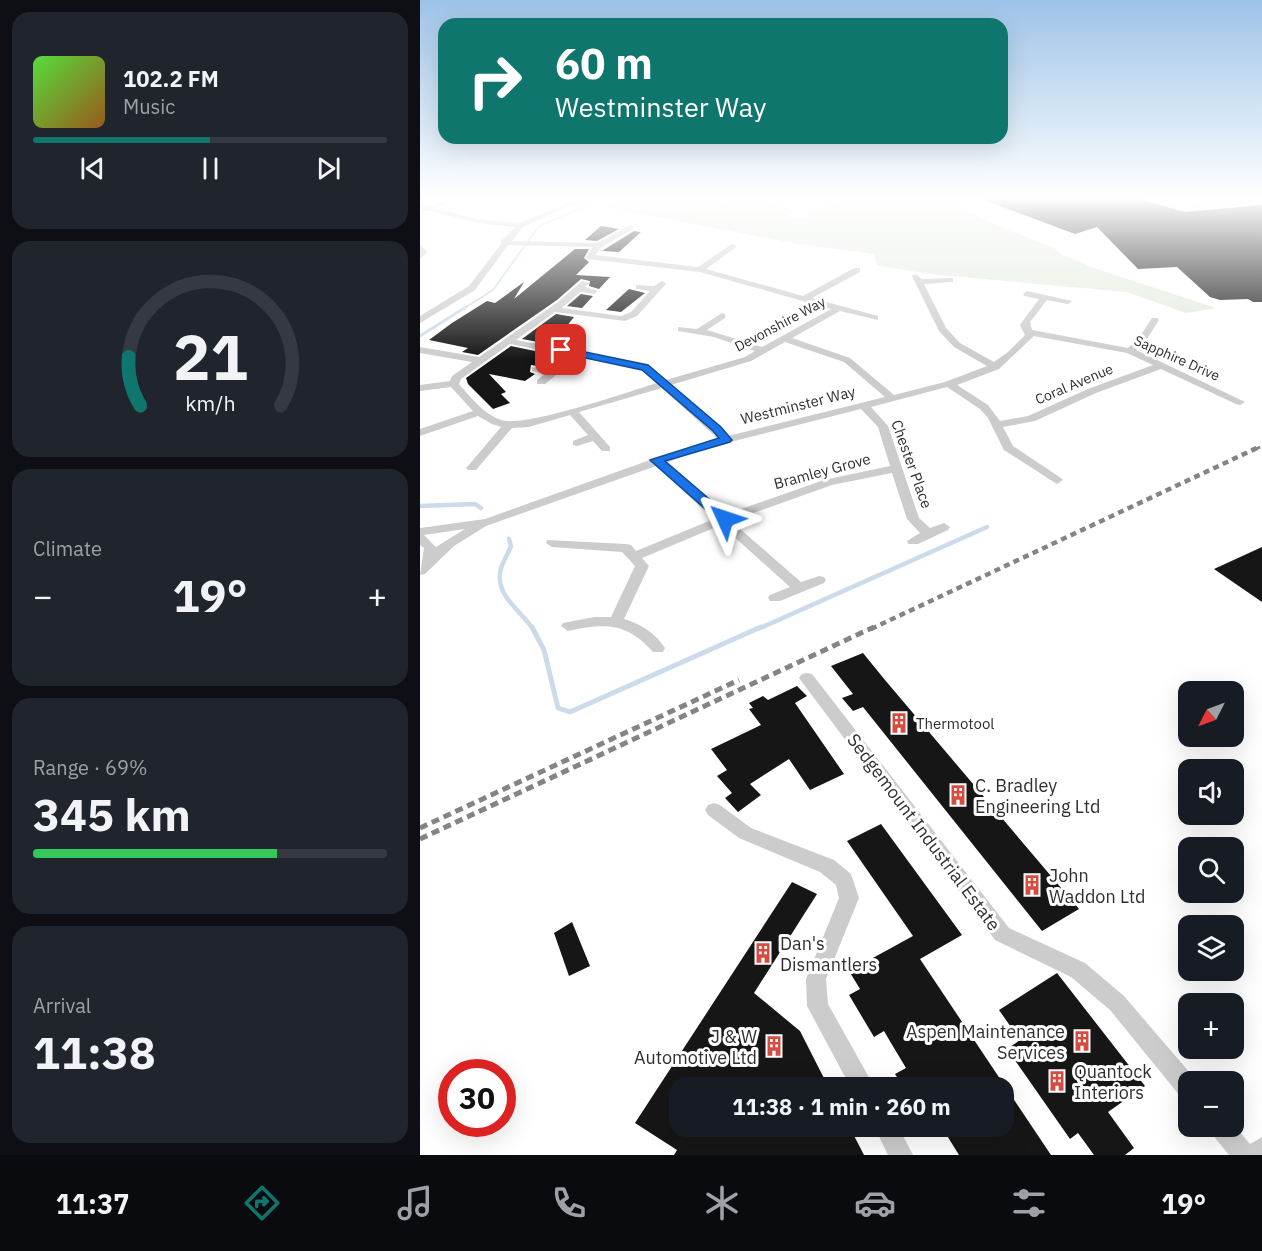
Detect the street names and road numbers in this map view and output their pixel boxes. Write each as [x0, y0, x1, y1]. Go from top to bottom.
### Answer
street label: Devonshire Way [731, 292, 829, 356]
street label: Sapphire Drive [1131, 331, 1223, 385]
street label: Coral Avenue [1032, 359, 1116, 408]
street label: Westminster Way [739, 381, 858, 428]
street label: Chester Place [887, 417, 937, 511]
street label: Bramley Grove [772, 449, 872, 493]
street label: Sedgemount Industrial Estate [842, 729, 1006, 935]

